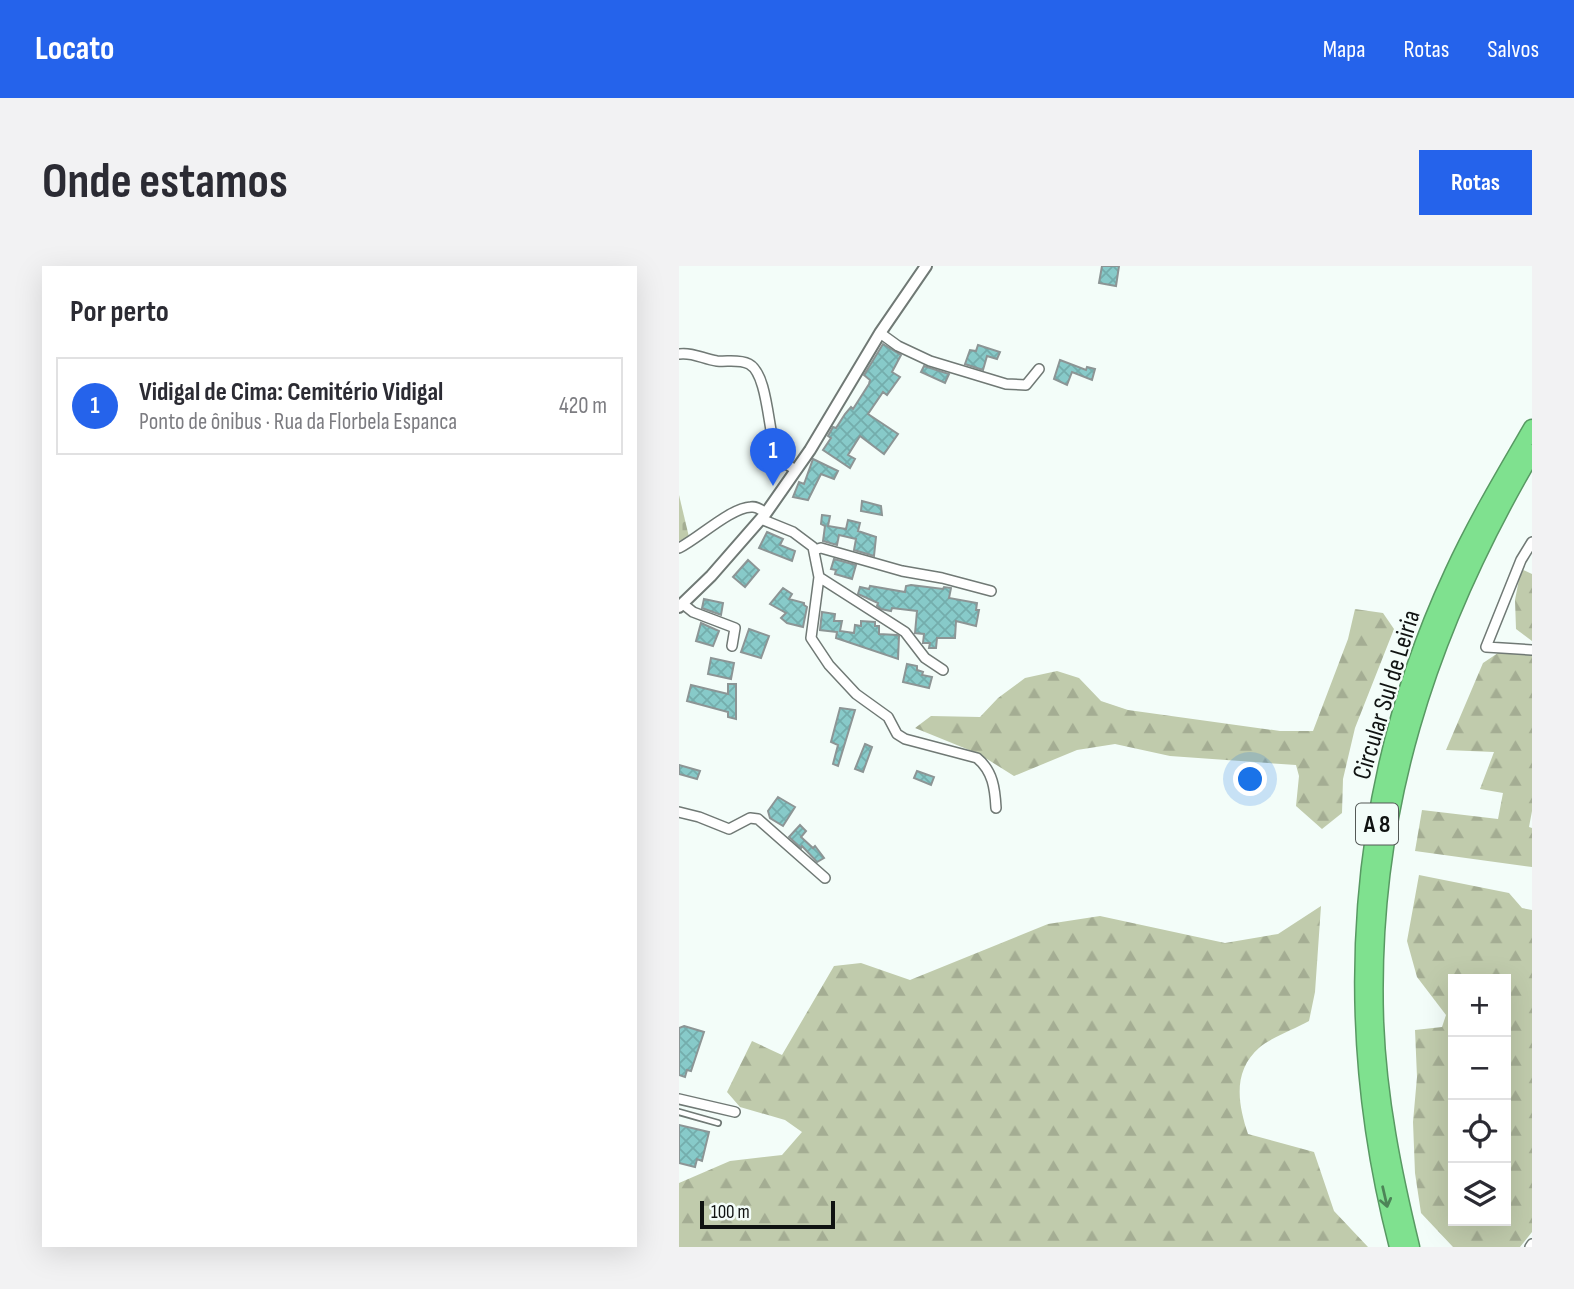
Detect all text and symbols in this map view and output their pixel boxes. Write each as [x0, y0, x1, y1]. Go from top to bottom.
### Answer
text: Locato [35, 29, 114, 69]
text: Mapa [1323, 35, 1366, 64]
text: Rotas [1404, 35, 1449, 64]
text: Salvos [1487, 35, 1539, 64]
button: Rotas [1419, 150, 1532, 215]
text: Onde estamos [42, 153, 288, 212]
text: Por perto [70, 294, 169, 330]
text: Vidigal de Cima: Cemitério Vidigal [139, 377, 443, 408]
text: 1 [90, 392, 100, 420]
text: 420 m [559, 392, 607, 420]
text: Ponto de ônibus · Rua da Florbela Espanca [139, 408, 457, 436]
pin: 1 [750, 428, 796, 486]
street label: Circular Sul de Leiria [1347, 607, 1427, 783]
your location [1233, 762, 1267, 796]
road number: A 8 [1356, 804, 1398, 844]
map controls [1448, 974, 1511, 1226]
button: + [1448, 974, 1511, 1037]
button: − [1448, 1037, 1511, 1100]
button: locate [1448, 1100, 1511, 1163]
button: layers [1448, 1163, 1511, 1226]
one-way arrow [1379, 1185, 1392, 1208]
scale bar [700, 1198, 835, 1230]
text: 100 m [711, 1201, 750, 1224]

